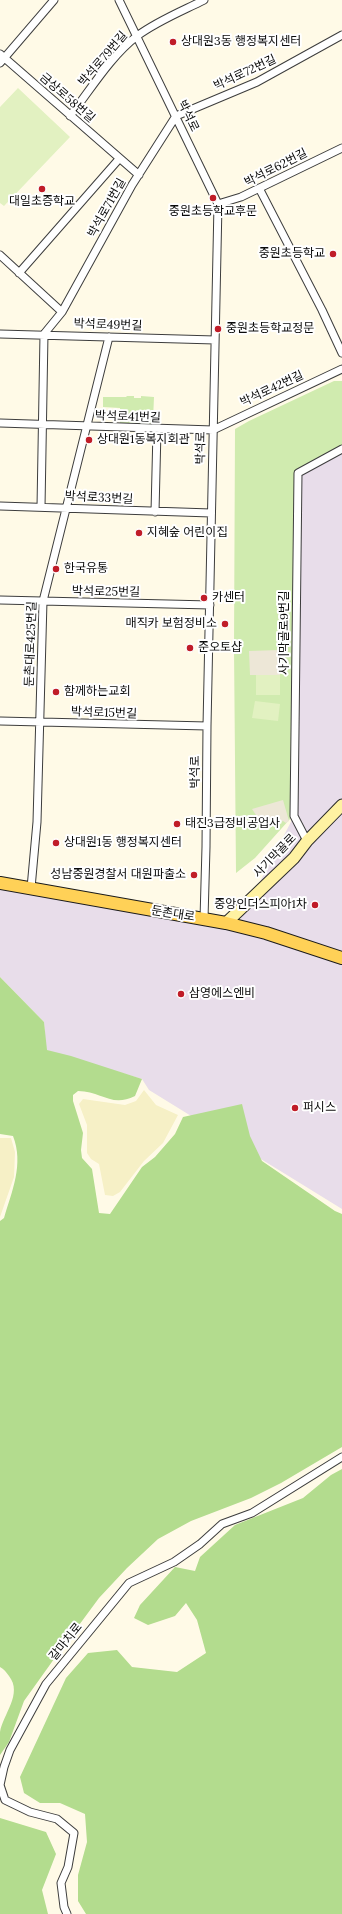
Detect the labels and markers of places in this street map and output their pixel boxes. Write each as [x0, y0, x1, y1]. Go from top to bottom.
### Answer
place label: 상대원3동 행정복지센터 [181, 35, 301, 49]
marker: 상대원3동 행정복지센터 [168, 37, 178, 47]
marker: 대일초증학교 [37, 184, 47, 194]
marker: 중원초등학교후문 [208, 193, 218, 203]
place label: 대일초증학교 [9, 195, 75, 209]
place label: 중원초등학교후문 [169, 205, 257, 219]
place label: 중원초등학교 [259, 247, 325, 261]
marker: 중원초등학교 [328, 249, 338, 259]
place label: 중원초등학교정문 [226, 322, 314, 336]
marker: 중원초등학교정문 [213, 324, 223, 334]
place label: 상대원1동복지회관 [97, 433, 190, 447]
marker: 상대원1동복지회관 [84, 435, 94, 445]
place label: 지혜숲 어린이집 [147, 526, 227, 540]
marker: 지혜숲 어린이집 [134, 528, 144, 538]
place label: 한국유통 [64, 562, 108, 576]
marker: 한국유통 [51, 564, 61, 574]
place label: 카센터 [212, 591, 245, 605]
marker: 카센터 [199, 593, 209, 603]
place label: 매직카 보험정비소 [126, 617, 217, 631]
marker: 매직카 보험정비소 [220, 619, 230, 629]
place label: 준오토샵 [198, 641, 242, 655]
marker: 준오토샵 [185, 643, 195, 653]
place label: 함께하는교회 [64, 685, 130, 699]
marker: 함께하는교회 [51, 687, 61, 697]
place label: 태진3급정비공업사 [185, 817, 280, 831]
marker: 태진3급정비공업사 [172, 819, 182, 829]
place label: 상대원1동 행정복지센터 [64, 836, 182, 850]
marker: 상대원1동 행정복지센터 [51, 838, 61, 848]
place label: 성남중원경찰서 대원파출소 [50, 868, 186, 882]
marker: 성남중원경찰서 대원파출소 [189, 870, 199, 880]
place label: 중앙인더스피아1차 [214, 898, 307, 912]
marker: 중앙인더스피아1차 [310, 900, 320, 910]
place label: 삼영에스엔비 [189, 987, 255, 1001]
marker: 삼영에스엔비 [176, 989, 186, 999]
place label: 퍼시스 [303, 1101, 336, 1115]
marker: 퍼시스 [290, 1103, 300, 1113]

